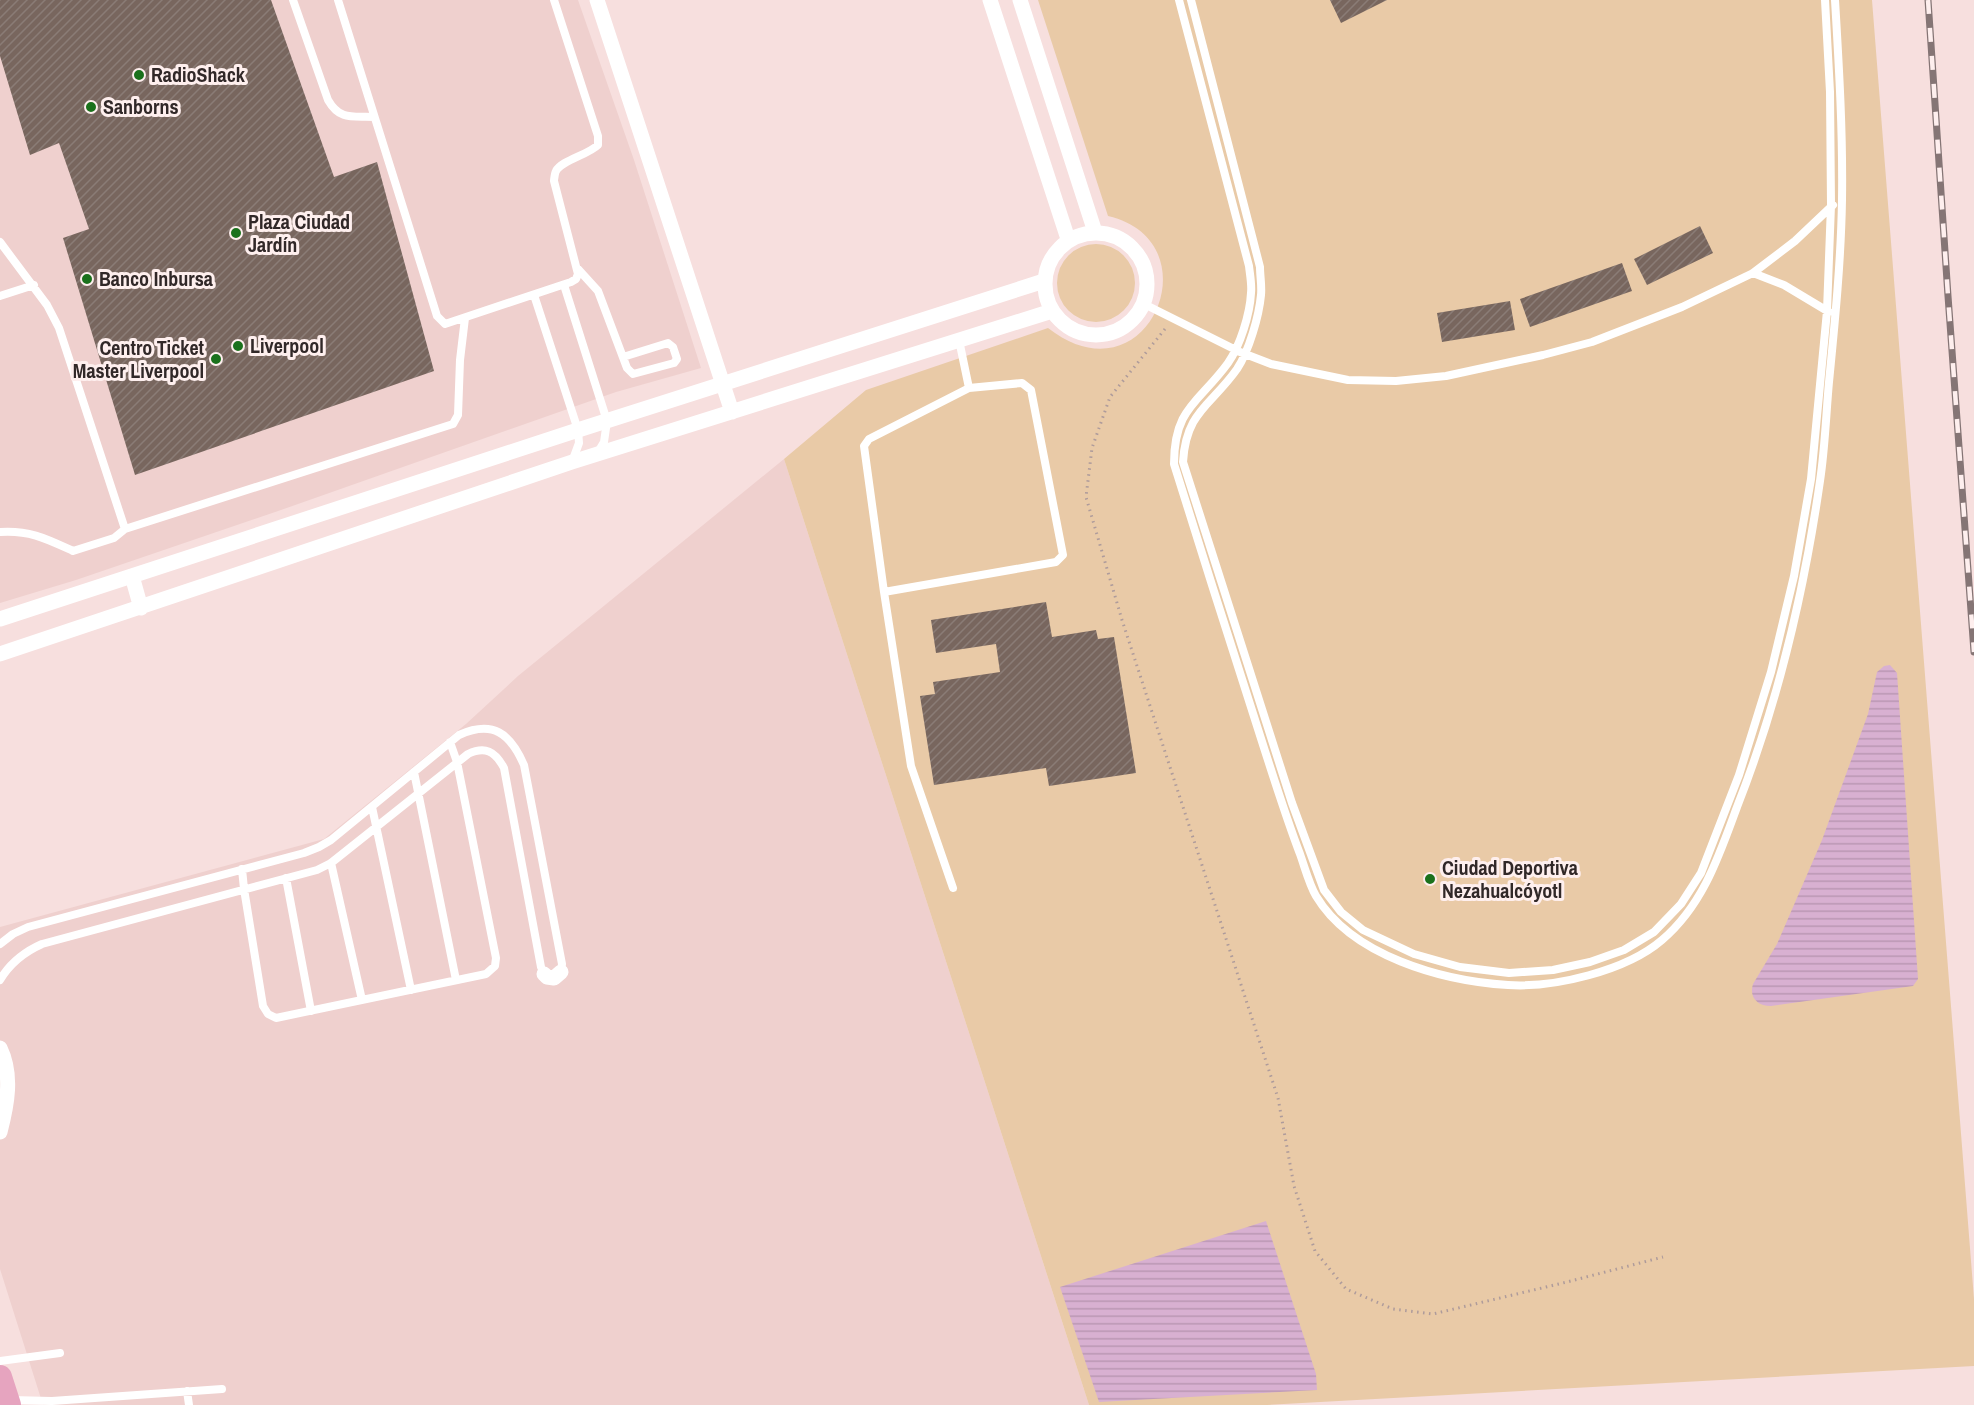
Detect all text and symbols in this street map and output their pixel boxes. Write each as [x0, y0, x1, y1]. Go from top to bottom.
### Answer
place label: RadioShack [151, 61, 246, 88]
marker: RadioShack [132, 68, 146, 82]
place label: Sanborns [103, 93, 179, 120]
marker: Sanborns [84, 100, 98, 114]
place label: Plaza Ciudad Jardín [248, 208, 350, 258]
marker: Plaza Ciudad Jardín [229, 226, 243, 240]
place label: Banco Inbursa [99, 265, 213, 292]
marker: Banco Inbursa [80, 272, 94, 286]
place label: Liverpool [250, 332, 324, 359]
place label: Centro Ticket Master Liverpool [73, 334, 205, 384]
marker: Liverpool [231, 339, 245, 353]
marker: Centro Ticket Master Liverpool [209, 352, 223, 366]
place label: Ciudad Deportiva Nezahualcóyotl [1442, 854, 1578, 904]
marker: Ciudad Deportiva Nezahualcóyotl [1423, 872, 1437, 886]

